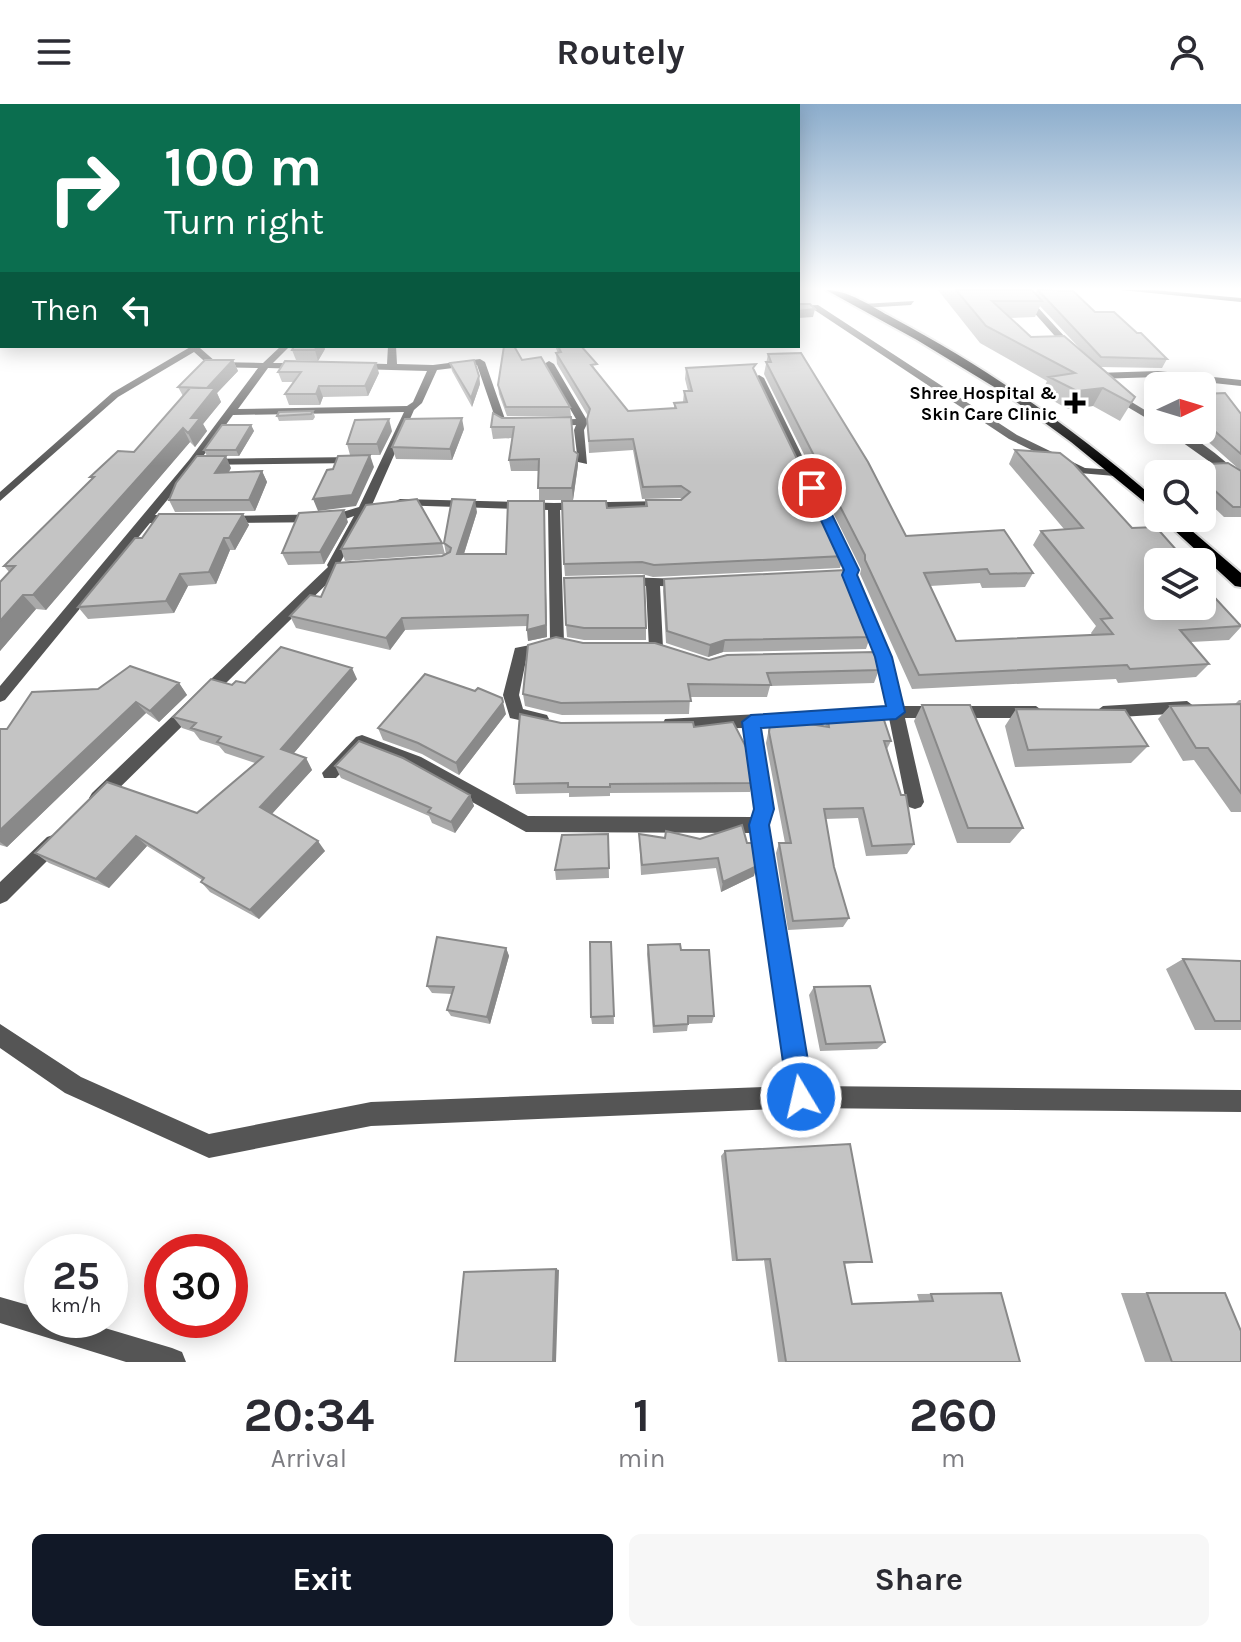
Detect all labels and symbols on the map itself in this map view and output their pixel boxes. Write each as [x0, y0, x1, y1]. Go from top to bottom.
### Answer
north arrow [1144, 372, 1216, 444]
place label: Shree Hospital & Skin Care Clinic [909, 382, 1057, 425]
marker: Shree Hospital & Skin Care Clinic [1064, 392, 1086, 414]
pin [778, 454, 846, 522]
position arrow [759, 1055, 843, 1139]
speed limit sign: 30 [144, 1234, 248, 1338]

